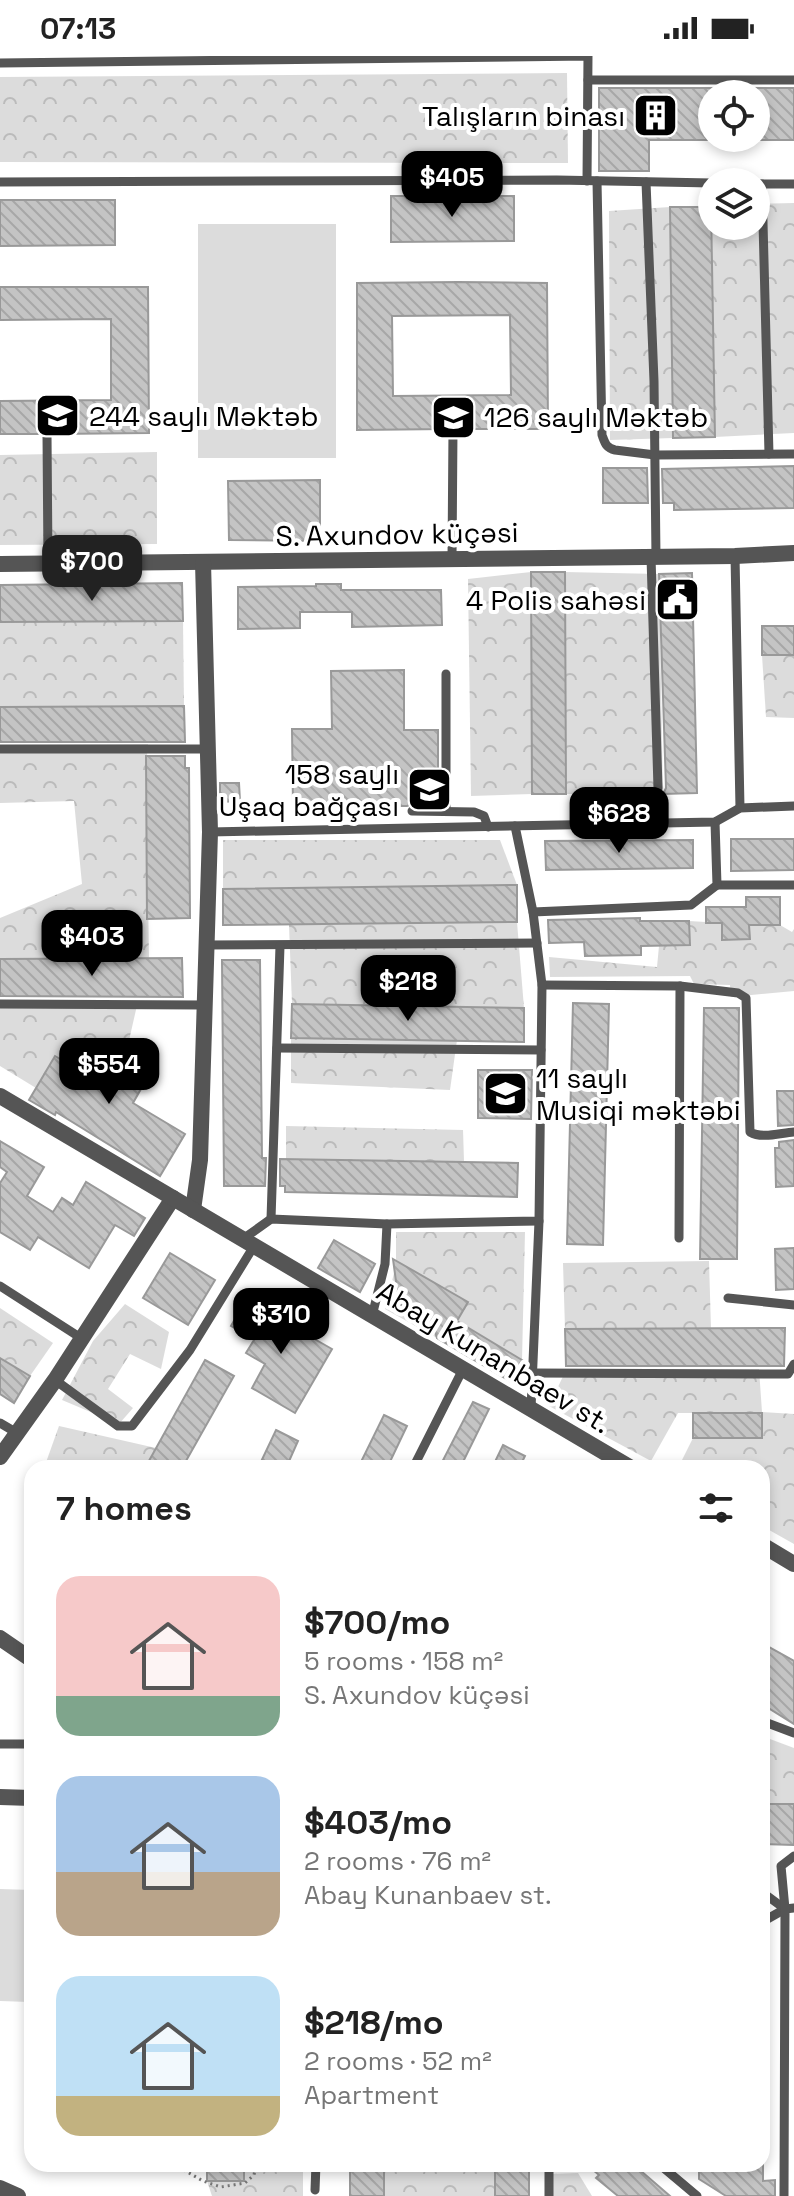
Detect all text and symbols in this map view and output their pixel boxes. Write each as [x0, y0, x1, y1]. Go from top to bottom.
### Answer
text: 07:13 [40, 9, 116, 48]
map controls [698, 80, 770, 240]
button: locate [698, 80, 770, 152]
building icon: Talışların binası [632, 92, 680, 140]
place label: Talışların binası [422, 98, 625, 134]
pin: $405 [405, 151, 499, 219]
text: $405 [420, 160, 484, 194]
button: layers [698, 168, 770, 240]
school or university icon: 244 saylı Məktəb [34, 392, 82, 440]
school or university icon: 126 saylı Məktəb [429, 393, 477, 441]
place label: 244 saylı Məktəb [89, 398, 319, 434]
place label: 126 saylı Məktəb [484, 399, 708, 435]
street label: S. Axundov küçəsi [275, 514, 519, 554]
pin: $700 [45, 535, 139, 603]
text: $700 [60, 544, 124, 578]
public building icon: 4 Polis sahəsi [653, 576, 701, 624]
place label: 4 Polis sahəsi [466, 582, 646, 618]
place label: 158 saylı Uşaq bağçası [219, 756, 399, 824]
school or university icon: 158 saylı Uşaq bağçası [406, 766, 454, 814]
pin: $628 [572, 787, 666, 855]
text: $628 [588, 796, 650, 830]
pin: $403 [45, 910, 139, 978]
text: $403 [60, 919, 124, 953]
pin: $218 [361, 955, 455, 1023]
text: $218 [379, 964, 437, 998]
pin: $554 [62, 1038, 156, 1106]
text: $554 [77, 1047, 141, 1081]
place label: 11 saylı Musiqi məktəbi [536, 1060, 741, 1128]
school or university icon: 11 saylı Musiqi məktəbi [481, 1070, 529, 1118]
street label: Abay Kunanbaev st. [370, 1273, 618, 1441]
pin: $310 [234, 1288, 328, 1356]
text: $310 [251, 1297, 311, 1331]
icon: filters [694, 1486, 738, 1530]
text: 7 homes [56, 1487, 192, 1530]
text: $700/mo [304, 1601, 450, 1644]
icon: home [120, 1608, 216, 1704]
text: 5 rooms · 158 m² [304, 1644, 503, 1678]
text: S. Axundov küçəsi [304, 1678, 530, 1712]
text: $403/mo [304, 1801, 452, 1844]
icon: home [120, 1808, 216, 1904]
text: 2 rooms · 76 m² [304, 1844, 491, 1878]
text: Abay Kunanbaev st. [304, 1878, 552, 1912]
text: $218/mo [304, 2001, 444, 2044]
icon: home [120, 2008, 216, 2104]
text: 2 rooms · 52 m² [304, 2044, 492, 2078]
text: Apartment [304, 2078, 439, 2112]

